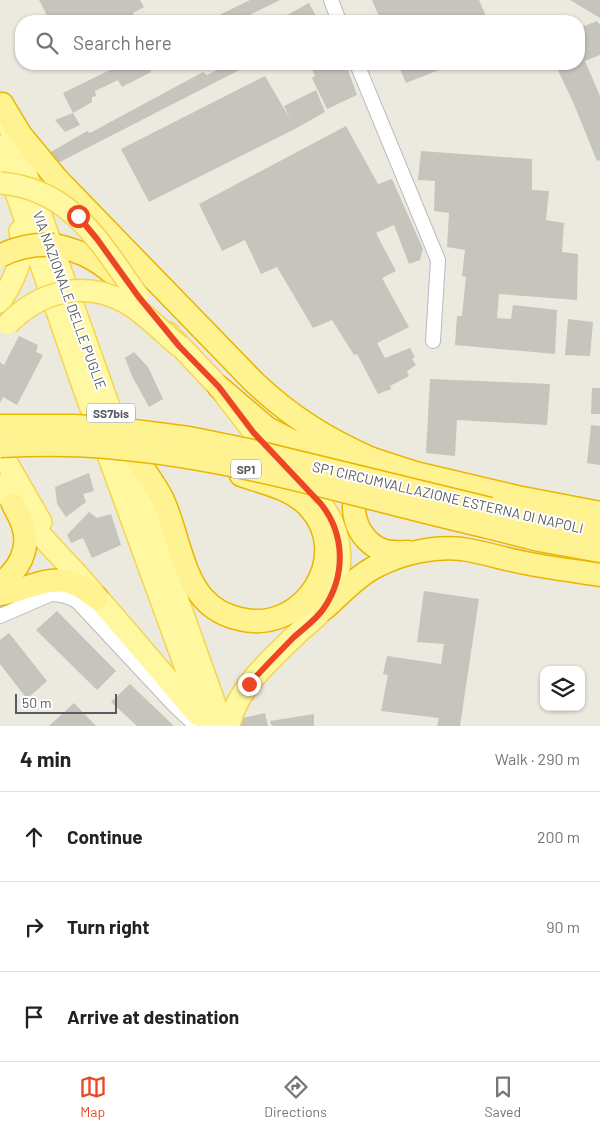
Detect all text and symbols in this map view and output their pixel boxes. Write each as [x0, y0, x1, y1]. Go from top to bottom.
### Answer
search box [15, 15, 585, 70]
icon: search [33, 29, 61, 57]
text: Search here [73, 31, 172, 54]
route start [67, 205, 90, 228]
street label: VIA NAZIONALE DELLE PUGLIE [30, 208, 110, 392]
road number: SS7bis [87, 403, 135, 422]
street label: SP1 CIRCUMVALLAZIONE ESTERNA DI NAPOLI [311, 458, 585, 536]
road number: SP1 [231, 459, 261, 478]
map controls [540, 666, 585, 711]
button: layers [540, 666, 585, 711]
route end [238, 673, 261, 696]
scale bar [15, 691, 118, 714]
text: 50 m [22, 694, 51, 711]
text: 4 min [20, 746, 71, 771]
text: Walk · 290 m [495, 749, 580, 768]
icon: ahead [20, 823, 48, 851]
text: Continue [67, 825, 143, 848]
text: 200 m [537, 827, 580, 846]
icon: right [20, 913, 48, 941]
text: Turn right [67, 915, 149, 938]
text: 90 m [546, 917, 580, 936]
icon: arrive [20, 1003, 48, 1031]
text: Arrive at destination [67, 1005, 239, 1028]
tab: Map [79, 1073, 107, 1120]
tab: Directions [264, 1073, 327, 1120]
tab: Saved [484, 1073, 521, 1120]

